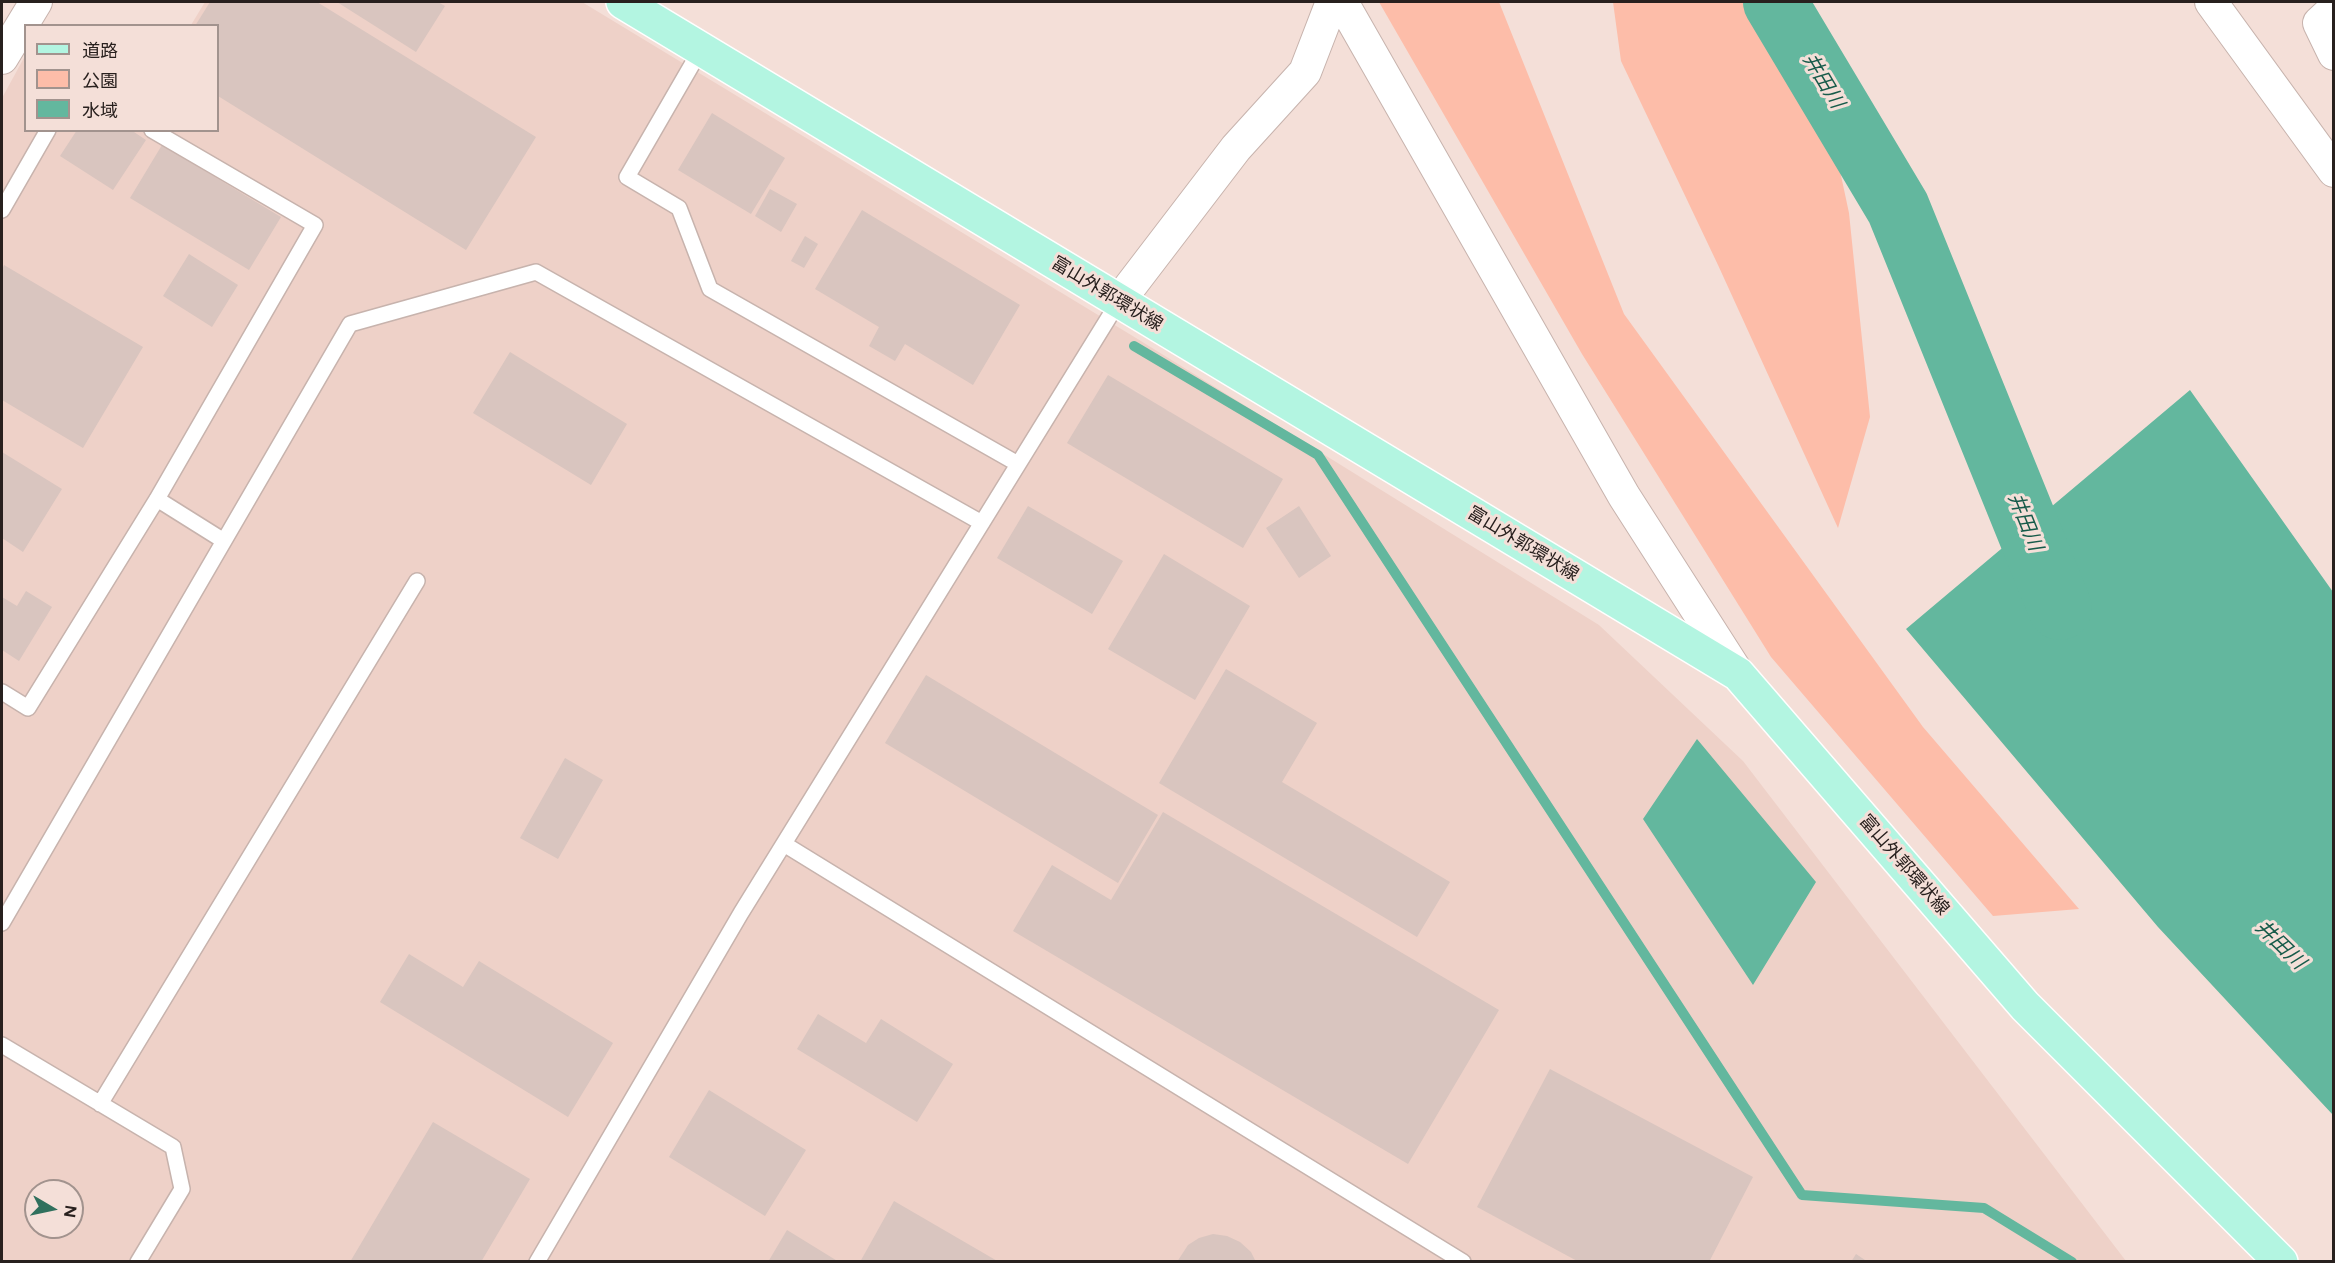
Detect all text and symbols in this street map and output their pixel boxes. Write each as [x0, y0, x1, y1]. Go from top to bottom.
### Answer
legend [24, 24, 219, 132]
text: 道路 [82, 40, 118, 62]
water label: 井田川 [1797, 49, 1849, 113]
text: 公園 [82, 70, 118, 92]
text: 水域 [82, 100, 118, 122]
street label: 富山外郭環状線 [1047, 252, 1167, 336]
water label: 井田川 [2003, 490, 2047, 554]
street label: 富山外郭環状線 [1463, 502, 1583, 586]
street label: 富山外郭環状線 [1855, 810, 1953, 920]
water label: 井田川 [2250, 916, 2310, 974]
north arrow [24, 1179, 84, 1239]
text: N [60, 1204, 81, 1219]

